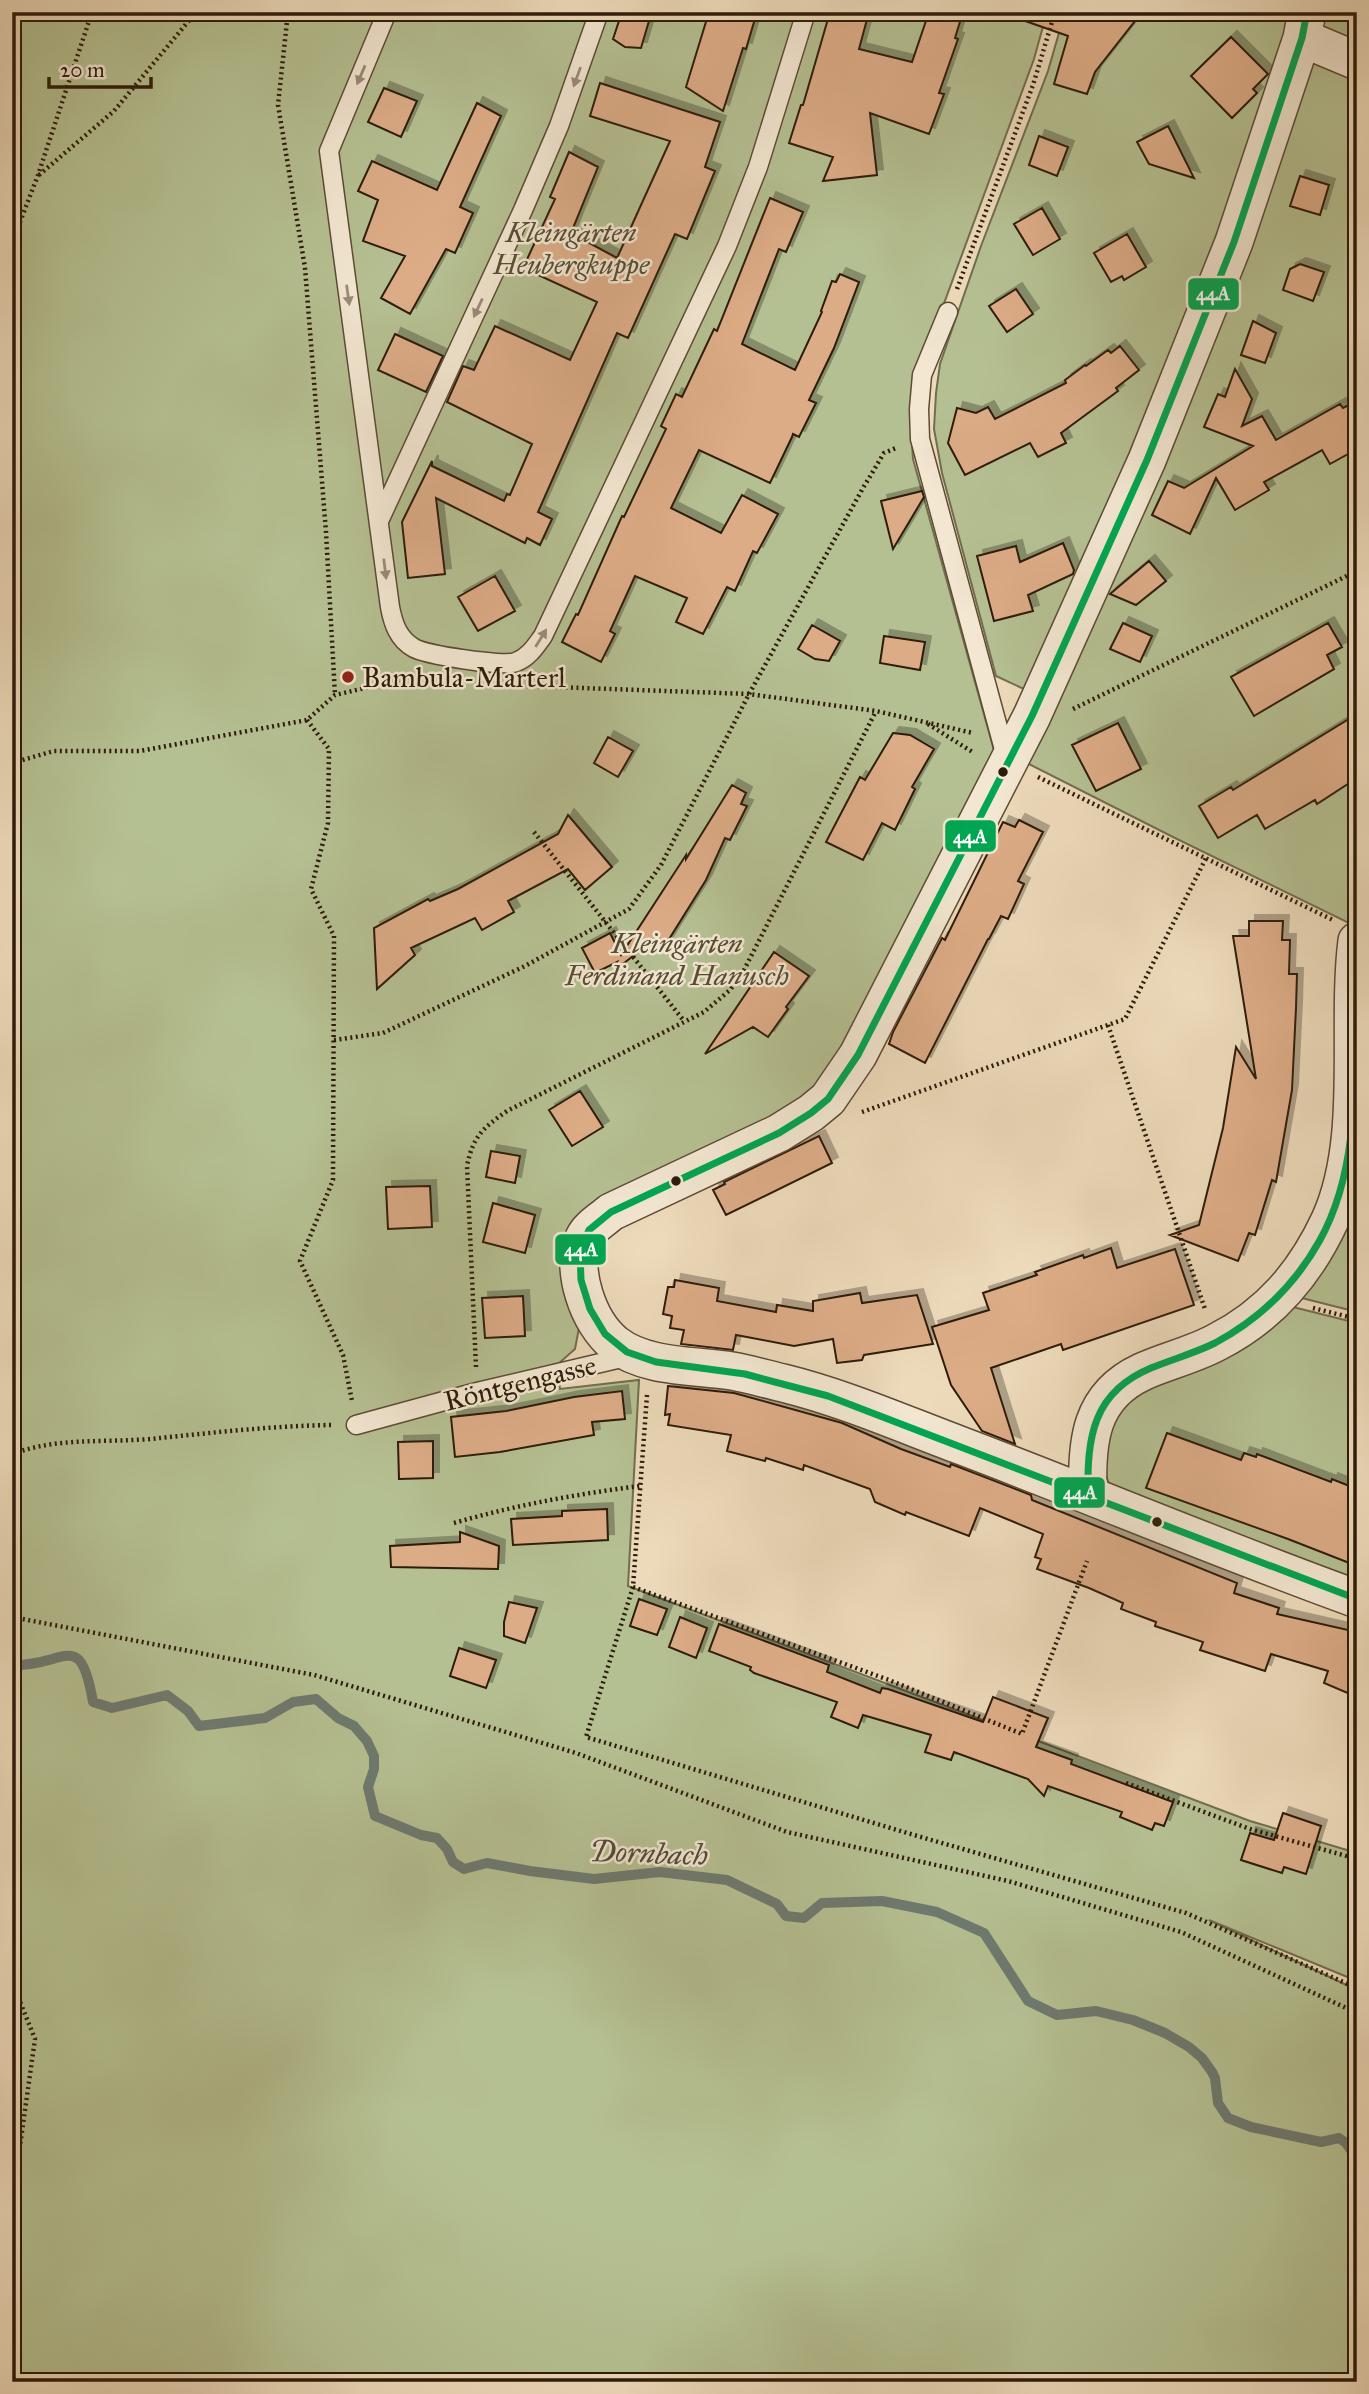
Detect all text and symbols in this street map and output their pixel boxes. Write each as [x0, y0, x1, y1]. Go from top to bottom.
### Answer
scale bar [49, 46, 150, 90]
text: 20 m [60, 57, 105, 83]
one-way arrow [355, 65, 366, 86]
one-way arrow [571, 66, 582, 87]
park label: Kleingärten Heubergkuppe [492, 215, 650, 282]
line badge: 44A [1187, 277, 1240, 311]
text: 44A [1196, 282, 1230, 306]
one-way arrow [343, 284, 354, 306]
one-way arrow [472, 298, 483, 318]
one-way arrow [380, 558, 391, 580]
one-way arrow [534, 628, 547, 647]
place label: Bambula-Marterl [362, 660, 566, 695]
marker: Bambula-Marterl [340, 669, 356, 685]
unlabelled marker [996, 765, 1010, 779]
line badge: 44A [944, 819, 997, 853]
text: 44A [953, 825, 987, 849]
park label: Kleingärten Ferdinand Hanusch [564, 926, 789, 993]
unlabelled marker [669, 1174, 683, 1188]
line badge: 44A [554, 1233, 607, 1266]
text: 44A [564, 1238, 598, 1262]
street label: Röntgengasse [440, 1347, 600, 1419]
line badge: 44A [1053, 1476, 1106, 1509]
text: 44A [1063, 1481, 1097, 1505]
unlabelled marker [1150, 1515, 1164, 1529]
water label: Dornbach [589, 1833, 709, 1873]

